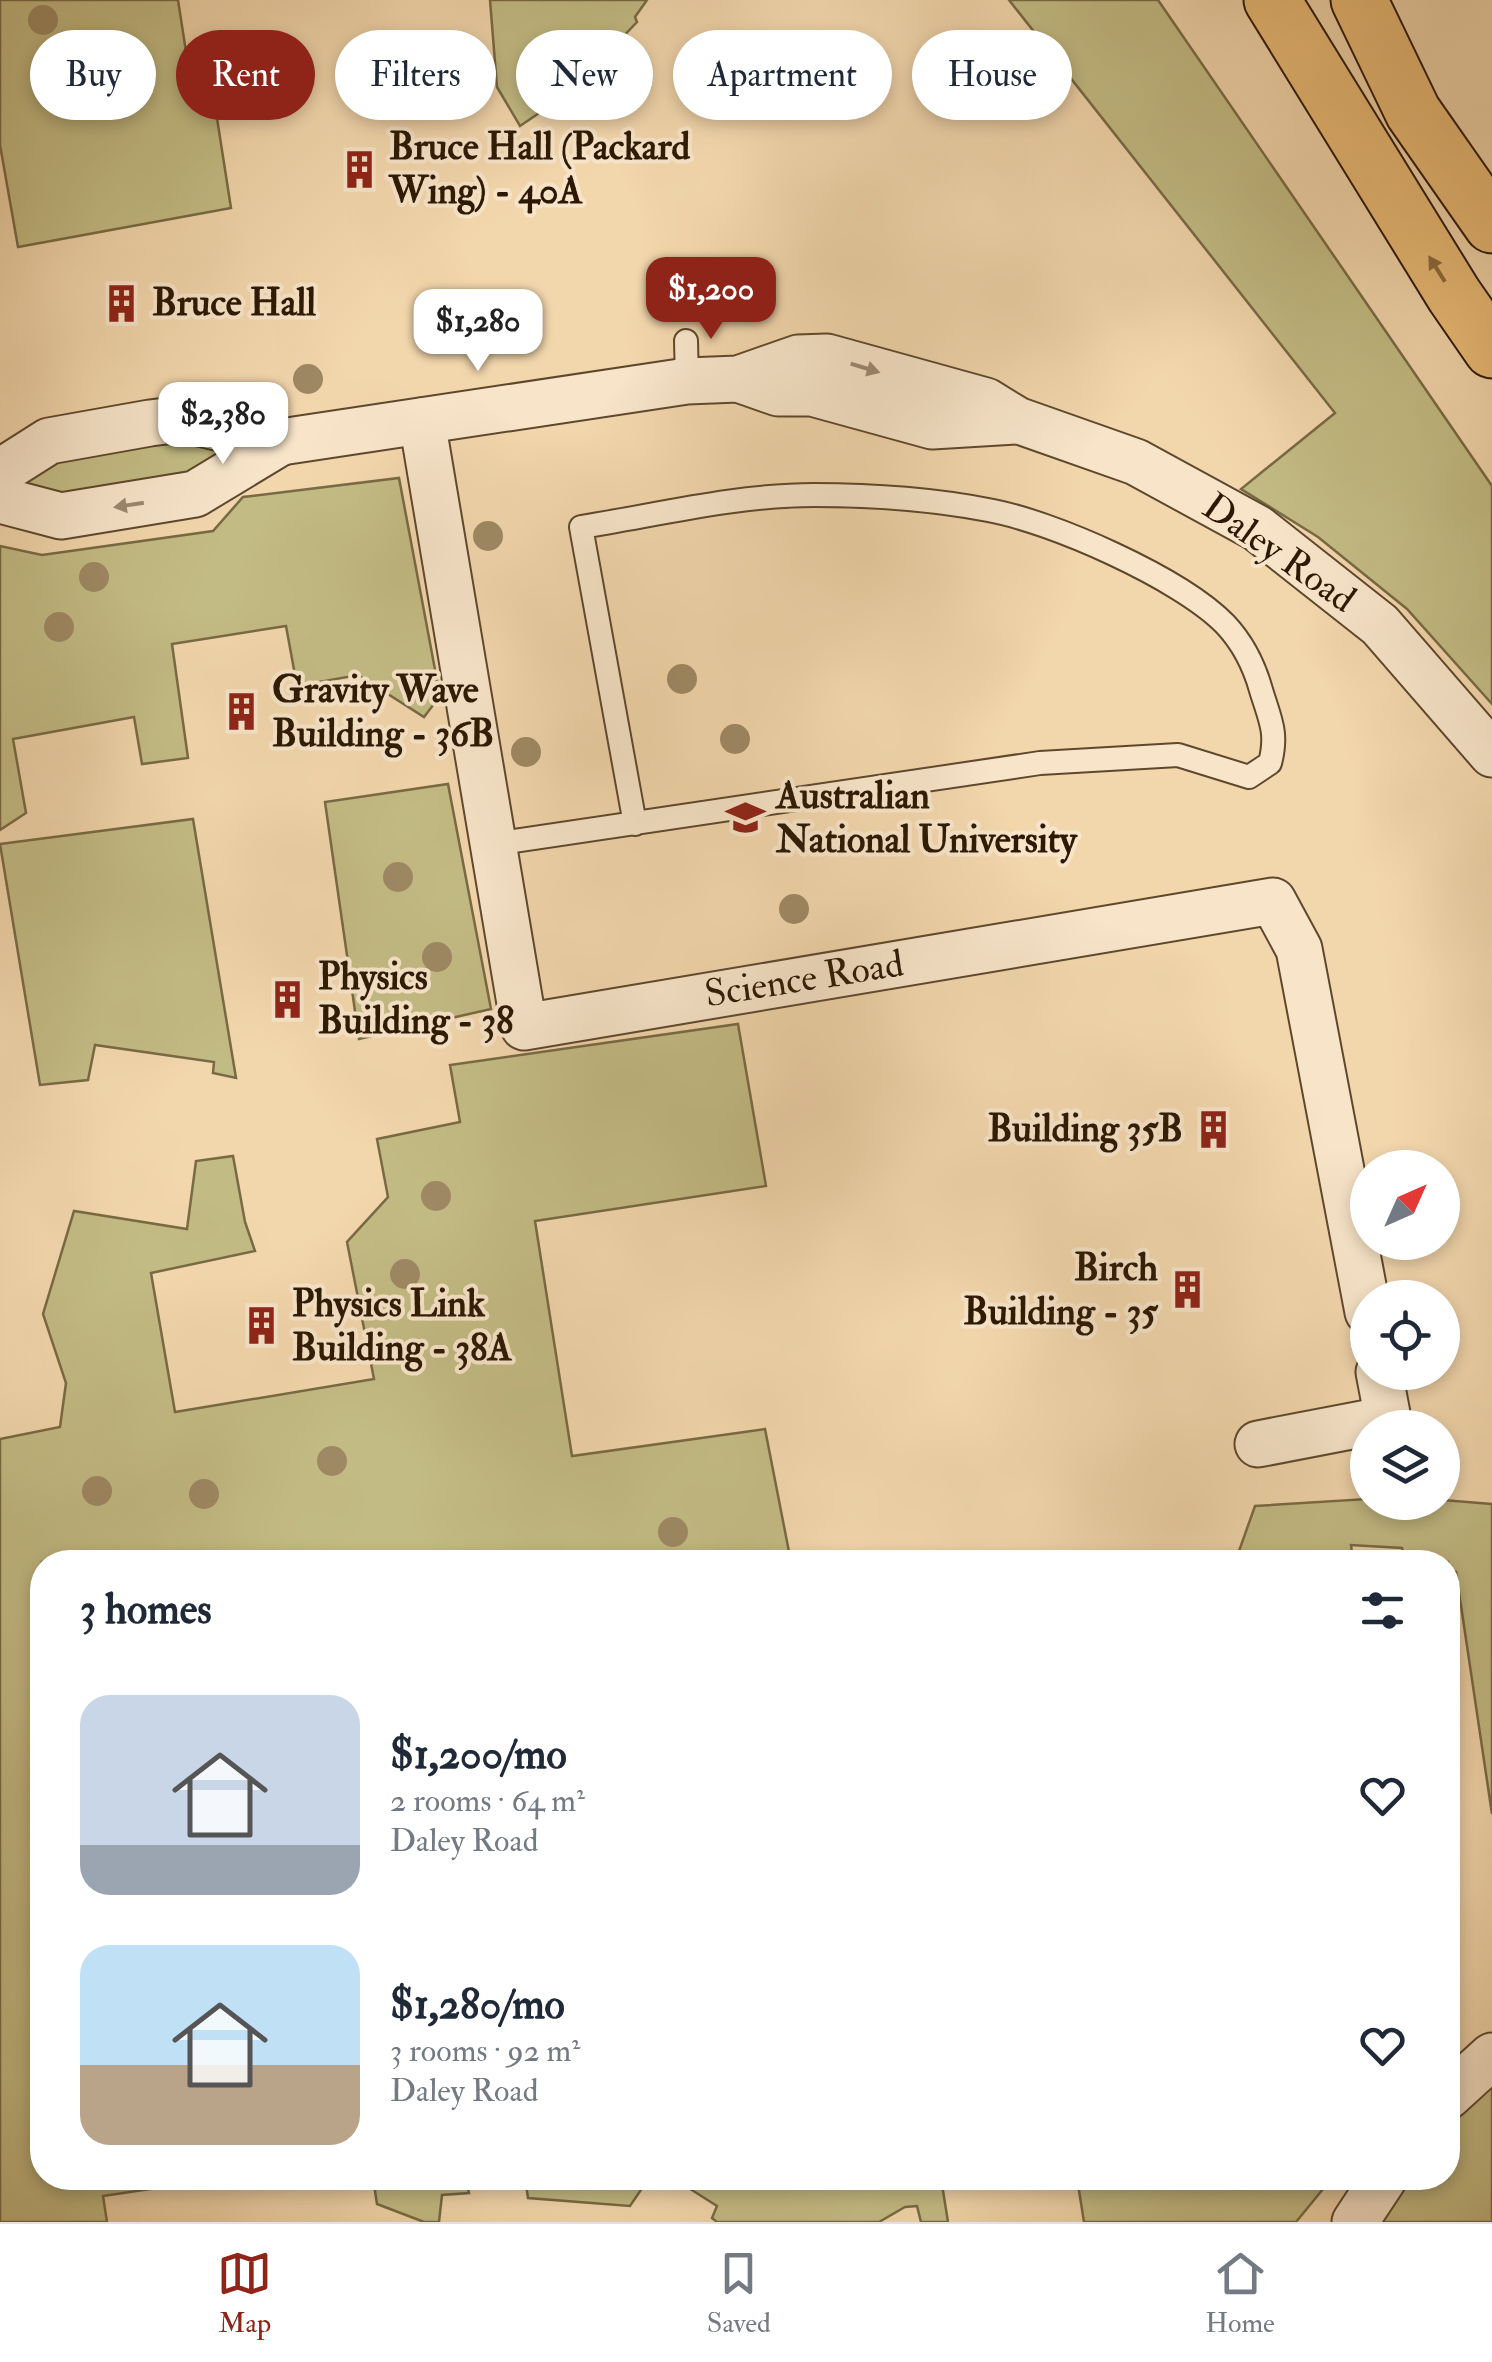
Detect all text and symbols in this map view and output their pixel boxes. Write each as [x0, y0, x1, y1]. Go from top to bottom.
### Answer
chip: Buy [30, 30, 156, 120]
chip: Rent [176, 30, 315, 120]
chip: Filters [335, 30, 496, 120]
chip: New [516, 30, 653, 120]
chip: Apartment [673, 30, 892, 120]
chip: House [912, 30, 1072, 120]
place label: Bruce Hall (Packard Wing) - 40A [388, 123, 690, 215]
building icon: Bruce Hall (Packard Wing) - 40A [338, 148, 380, 190]
one-way arrow [1429, 255, 1447, 283]
pin: $1,200 [630, 257, 792, 342]
text: $1,200 [668, 269, 754, 309]
place label: Bruce Hall [152, 279, 316, 327]
building icon: Bruce Hall [101, 282, 143, 324]
pin: $1,280 [397, 289, 559, 374]
text: $1,280 [436, 301, 520, 341]
one-way arrow [851, 361, 881, 376]
pin: $2,380 [142, 382, 304, 467]
text: $2,380 [180, 394, 266, 434]
street label: Daley Road [1193, 483, 1365, 623]
one-way arrow [112, 498, 144, 513]
place label: Gravity Wave Building - 36B [272, 666, 494, 758]
building icon: Gravity Wave Building - 36B [221, 691, 263, 733]
place label: Australian National University [774, 772, 1078, 864]
school or university icon: Australian National University [725, 797, 767, 839]
street label: Science Road [701, 940, 907, 1018]
place label: Physics Building - 38 [318, 953, 514, 1045]
building icon: Physics Building - 38 [267, 978, 309, 1020]
place label: Building 35B [987, 1105, 1183, 1153]
building icon: Building 35B [1192, 1108, 1234, 1150]
north arrow [1350, 1150, 1460, 1260]
map controls [1350, 1150, 1460, 1520]
place label: Birch Building - 35 [963, 1244, 1159, 1336]
building icon: Birch Building - 35 [1167, 1269, 1209, 1311]
place label: Physics Link Building - 38A [292, 1280, 513, 1372]
button: locate [1350, 1280, 1460, 1390]
building icon: Physics Link Building - 38A [241, 1305, 283, 1347]
button: layers [1350, 1410, 1460, 1520]
icon: filters [1355, 1583, 1410, 1638]
text: 3 homes [80, 1584, 212, 1636]
text: $1,200/mo [390, 1729, 567, 1781]
icon: home [160, 1735, 280, 1855]
icon: heart [1355, 1768, 1410, 1823]
text: 2 rooms · 64 m² [390, 1781, 585, 1821]
text: Daley Road [390, 1821, 538, 1861]
text: $1,280/mo [390, 1979, 565, 2031]
icon: home [160, 1985, 280, 2105]
icon: heart [1355, 2018, 1410, 2073]
text: 3 rooms · 92 m² [390, 2031, 580, 2071]
text: Daley Road [390, 2071, 538, 2111]
tab: Map [217, 2246, 272, 2341]
tab: Saved [707, 2246, 771, 2341]
tab: Home [1205, 2246, 1275, 2341]

